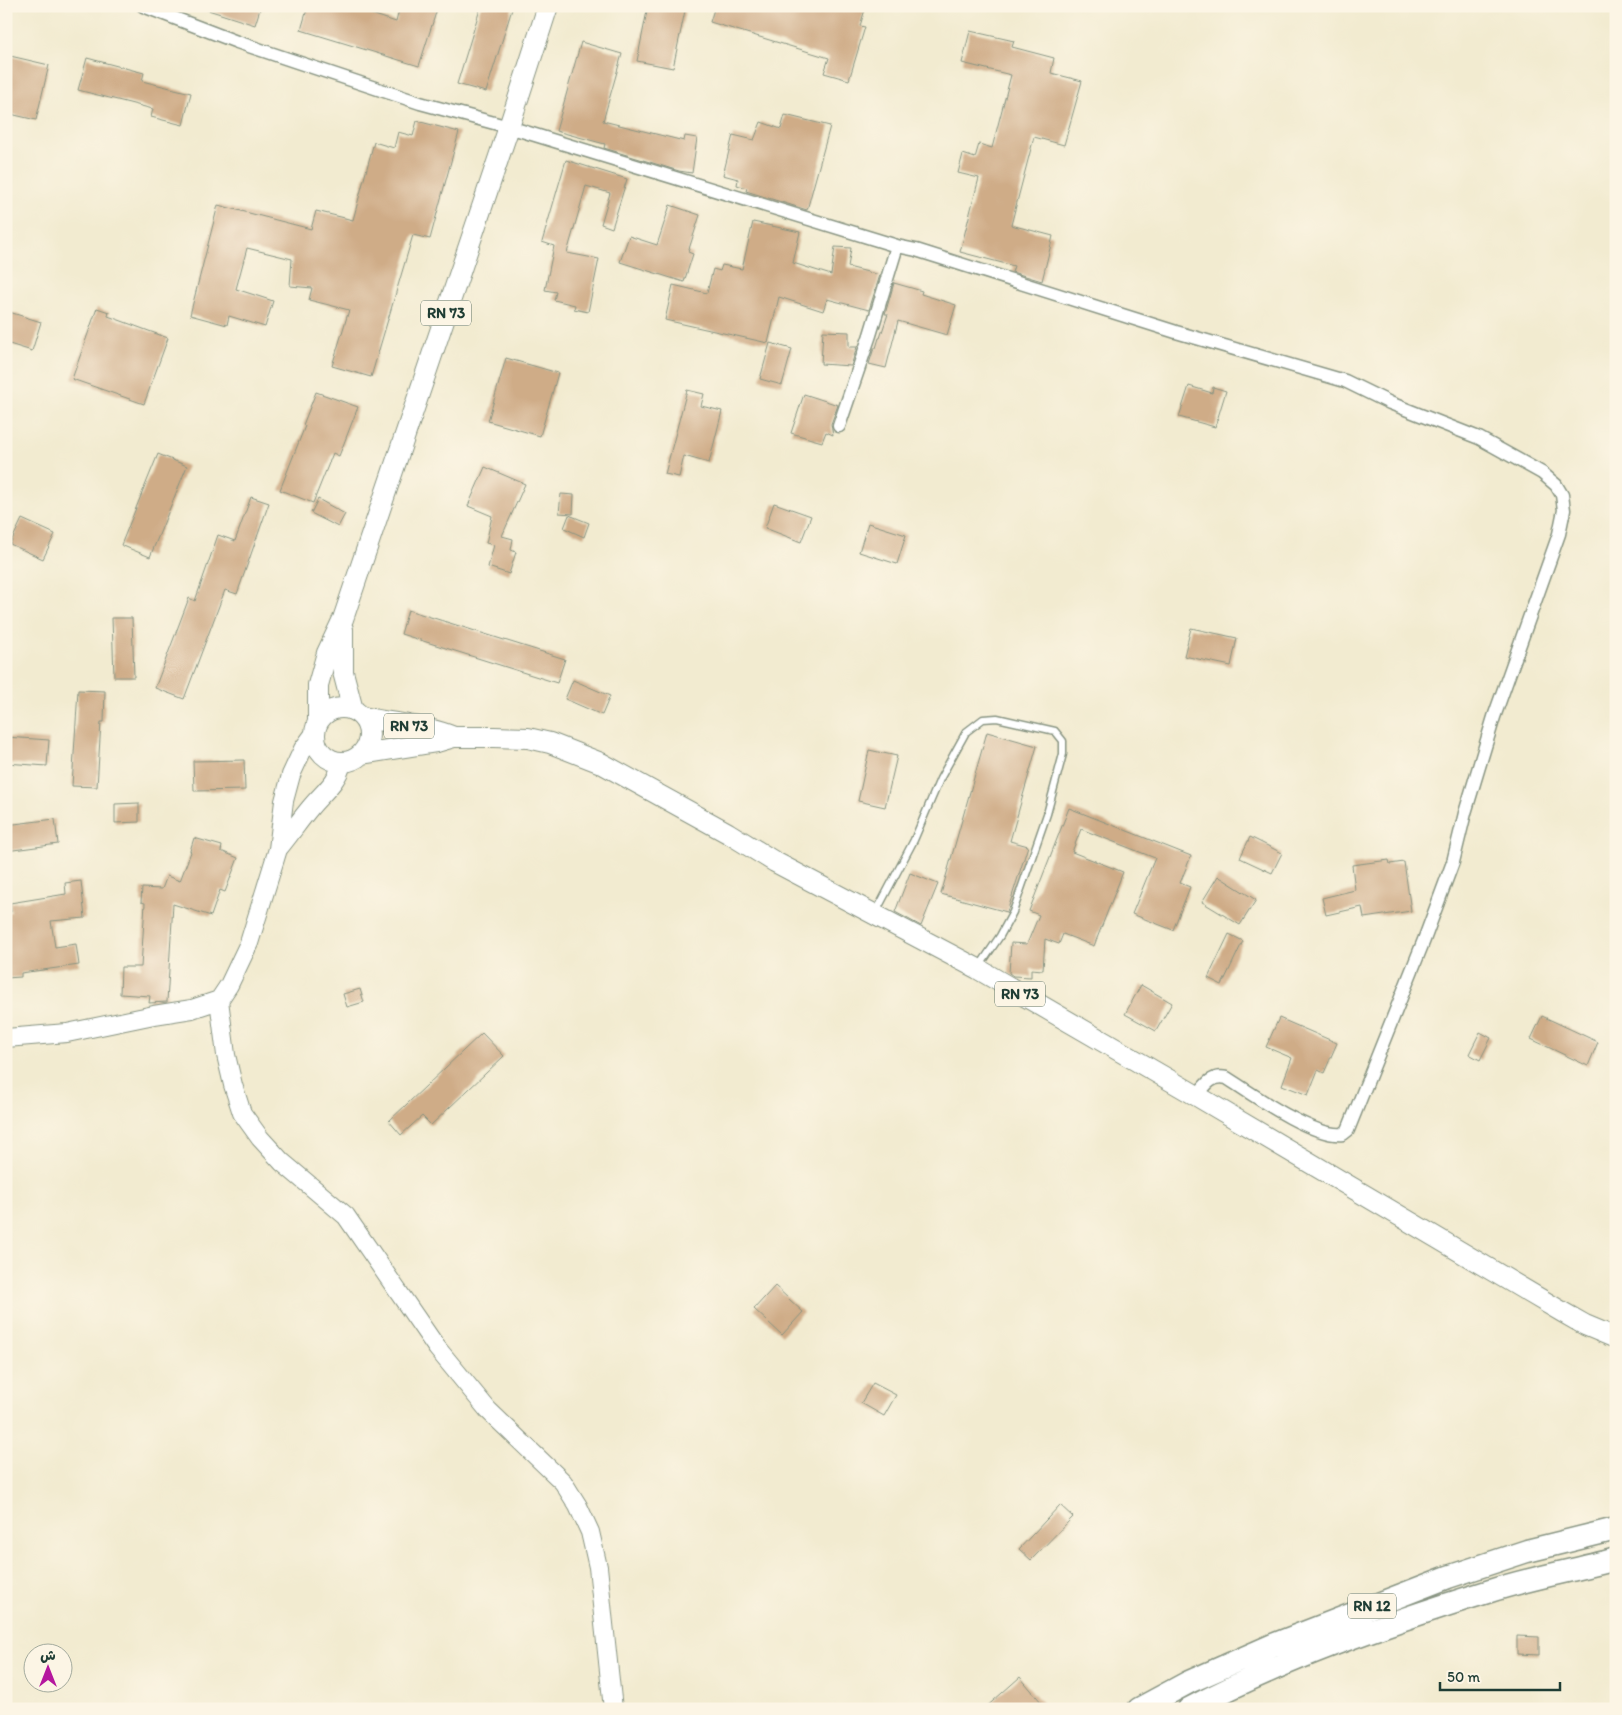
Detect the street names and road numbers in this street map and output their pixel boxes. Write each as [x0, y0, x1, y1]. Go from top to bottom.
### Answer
road number: RN 73 [421, 300, 471, 326]
road number: RN 73 [384, 714, 434, 738]
road number: RN 73 [995, 982, 1045, 1006]
road number: RN 12 [1348, 1594, 1396, 1618]

